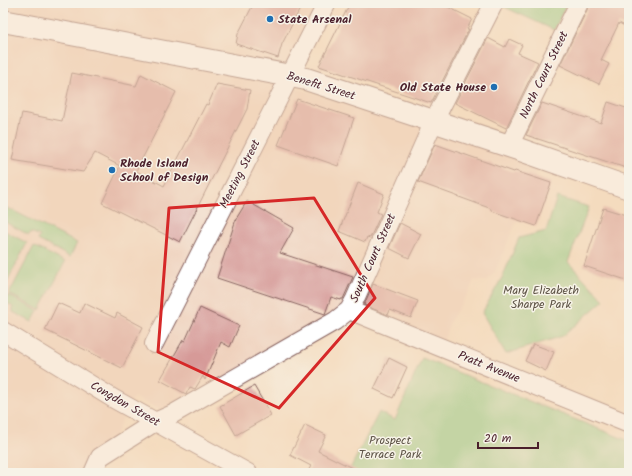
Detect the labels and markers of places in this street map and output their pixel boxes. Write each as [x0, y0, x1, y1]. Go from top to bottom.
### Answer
place label: State Arsenal [278, 10, 352, 29]
marker: State Arsenal [265, 14, 275, 24]
place label: Old State House [400, 78, 486, 97]
marker: Old State House [489, 82, 499, 92]
place label: Rhode Island School of Design [120, 154, 209, 187]
marker: Rhode Island School of Design [107, 165, 117, 175]

